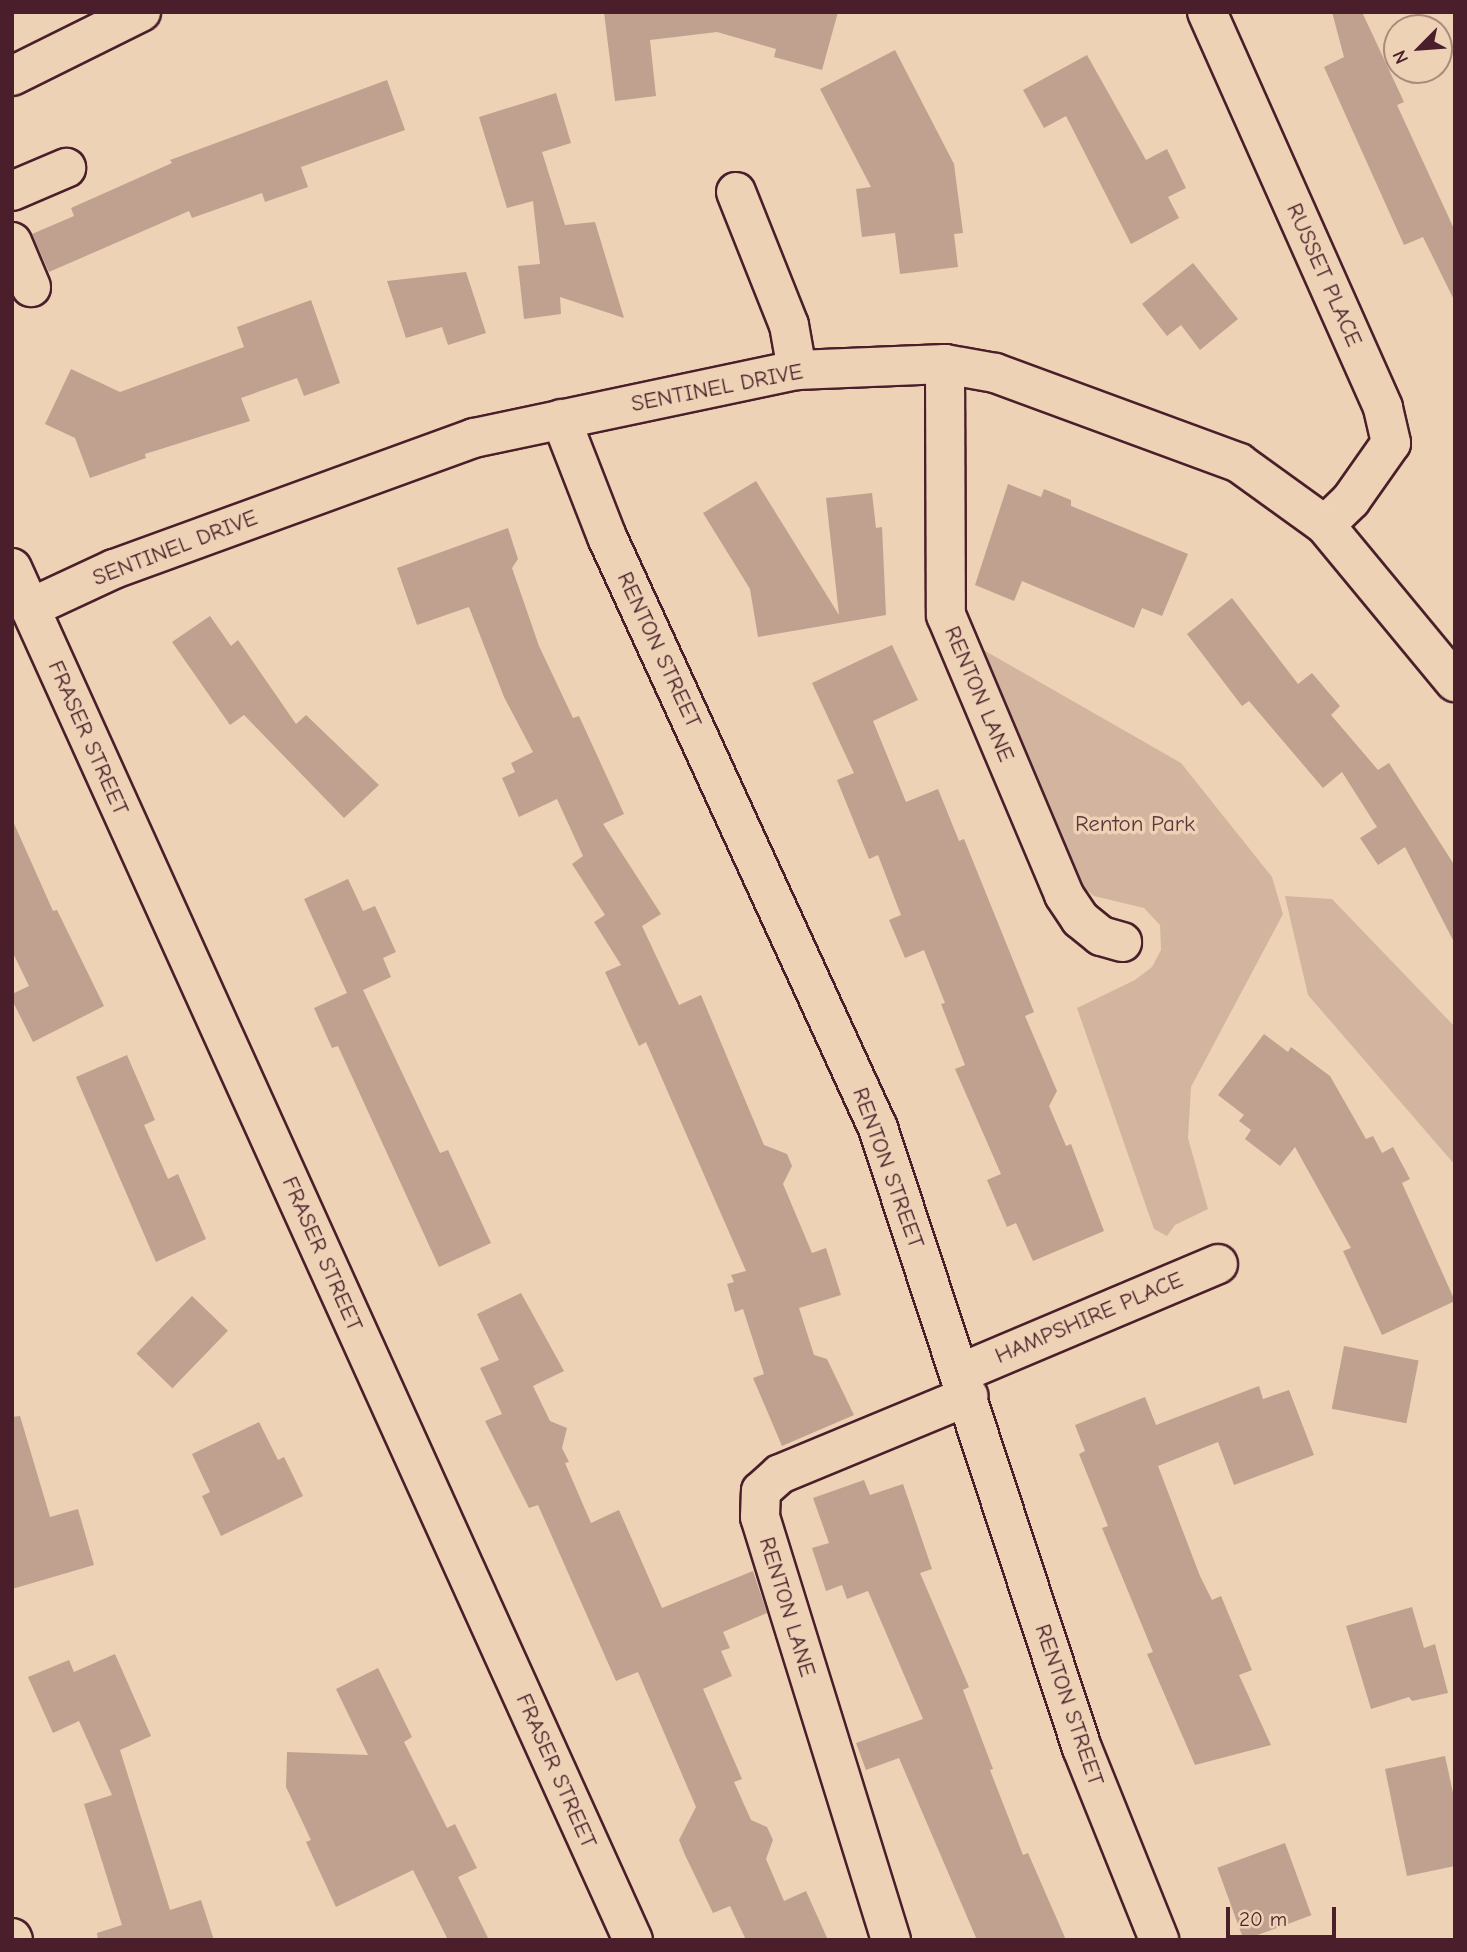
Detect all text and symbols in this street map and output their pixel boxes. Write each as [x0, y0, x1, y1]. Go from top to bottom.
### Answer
north arrow [1383, 14, 1453, 84]
text: N [1388, 47, 1413, 67]
street label: RUSSET PLACE [1280, 199, 1368, 351]
street label: SENTINEL DRIVE [629, 358, 805, 418]
street label: SENTINEL DRIVE [89, 504, 261, 592]
street label: RENTON STREET [611, 567, 707, 733]
street label: RENTON LANE [938, 622, 1020, 766]
street label: FRASER STREET [42, 656, 134, 820]
park label: Renton Park [1075, 810, 1195, 838]
street label: RENTON STREET [846, 1084, 930, 1252]
street label: FRASER STREET [276, 1172, 368, 1336]
street label: HAMPSHIRE PLACE [991, 1266, 1187, 1370]
street label: RENTON LANE [753, 1534, 821, 1680]
street label: RENTON STREET [1028, 1621, 1110, 1789]
street label: FRASER STREET [510, 1689, 602, 1853]
scale bar [1229, 1892, 1339, 1936]
text: 20 m [1239, 1907, 1287, 1931]

